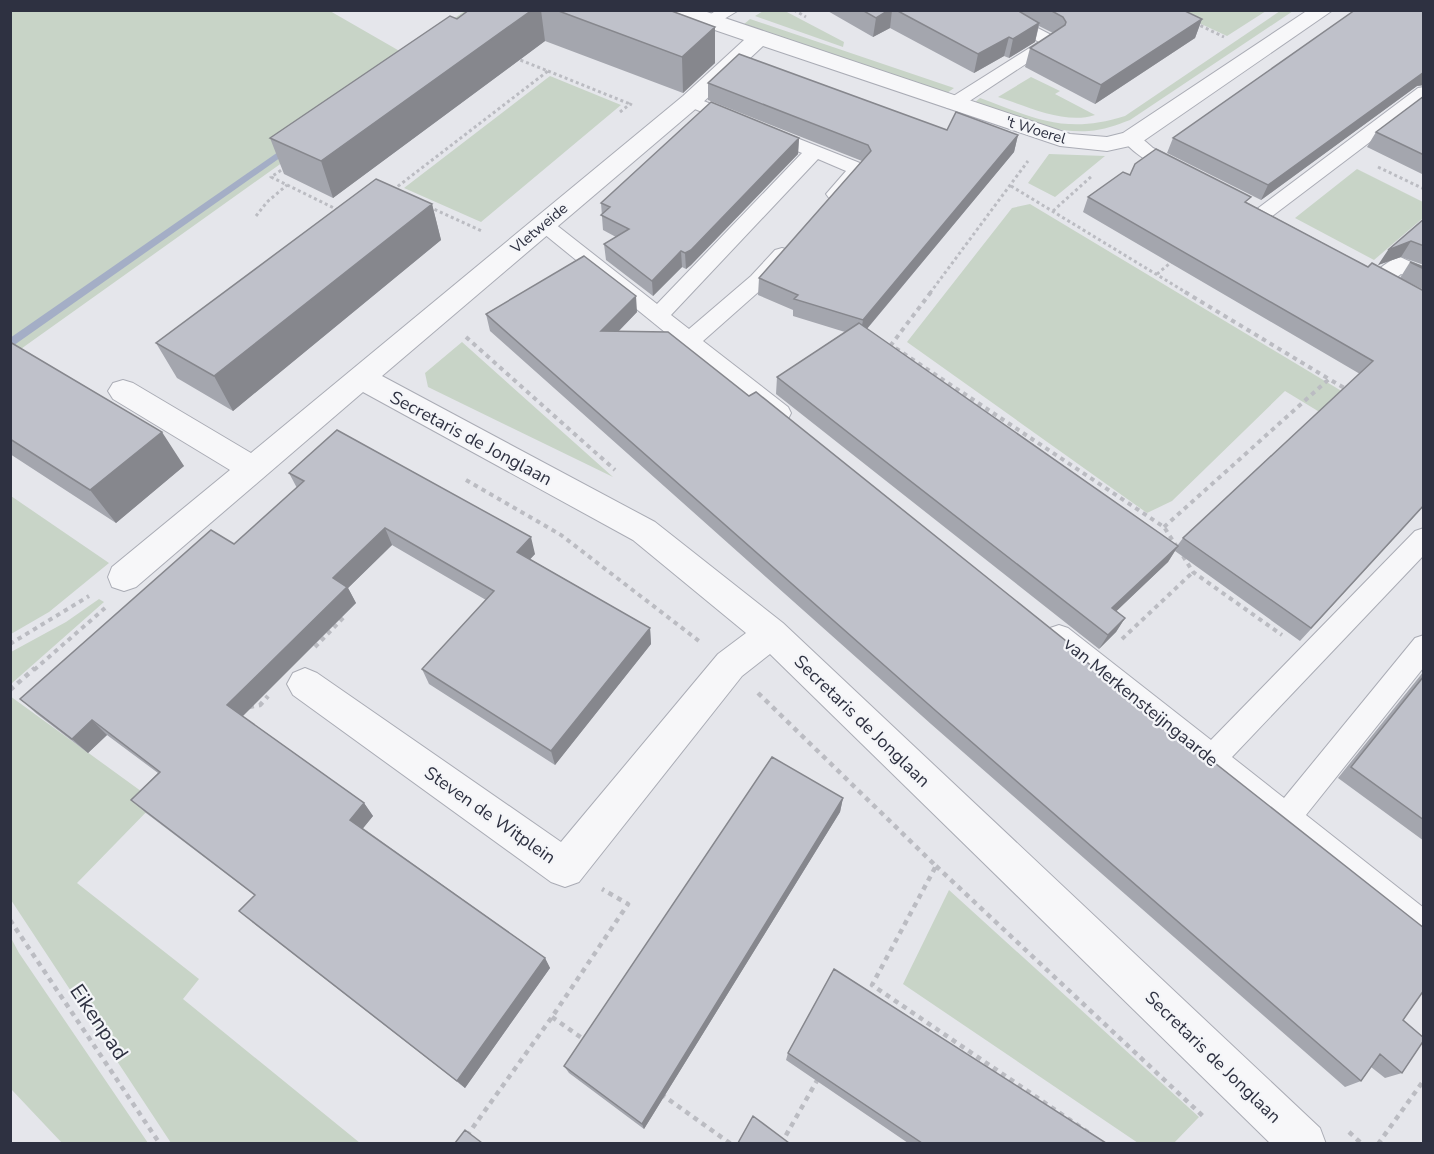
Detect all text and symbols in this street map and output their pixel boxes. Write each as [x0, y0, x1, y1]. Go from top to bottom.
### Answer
street label: 't Woerel [1003, 111, 1069, 149]
street label: Vletweide [505, 198, 572, 258]
street label: Secretaris de Jonglaan [386, 385, 556, 491]
street label: van Merkensteijngaarde [1059, 632, 1223, 772]
street label: Secretaris de Jonglaan [789, 650, 935, 792]
street label: Steven de Witplein [420, 761, 560, 869]
street label: Eikenpad [63, 978, 135, 1066]
street label: Secretaris de Jonglaan [1140, 986, 1286, 1128]

